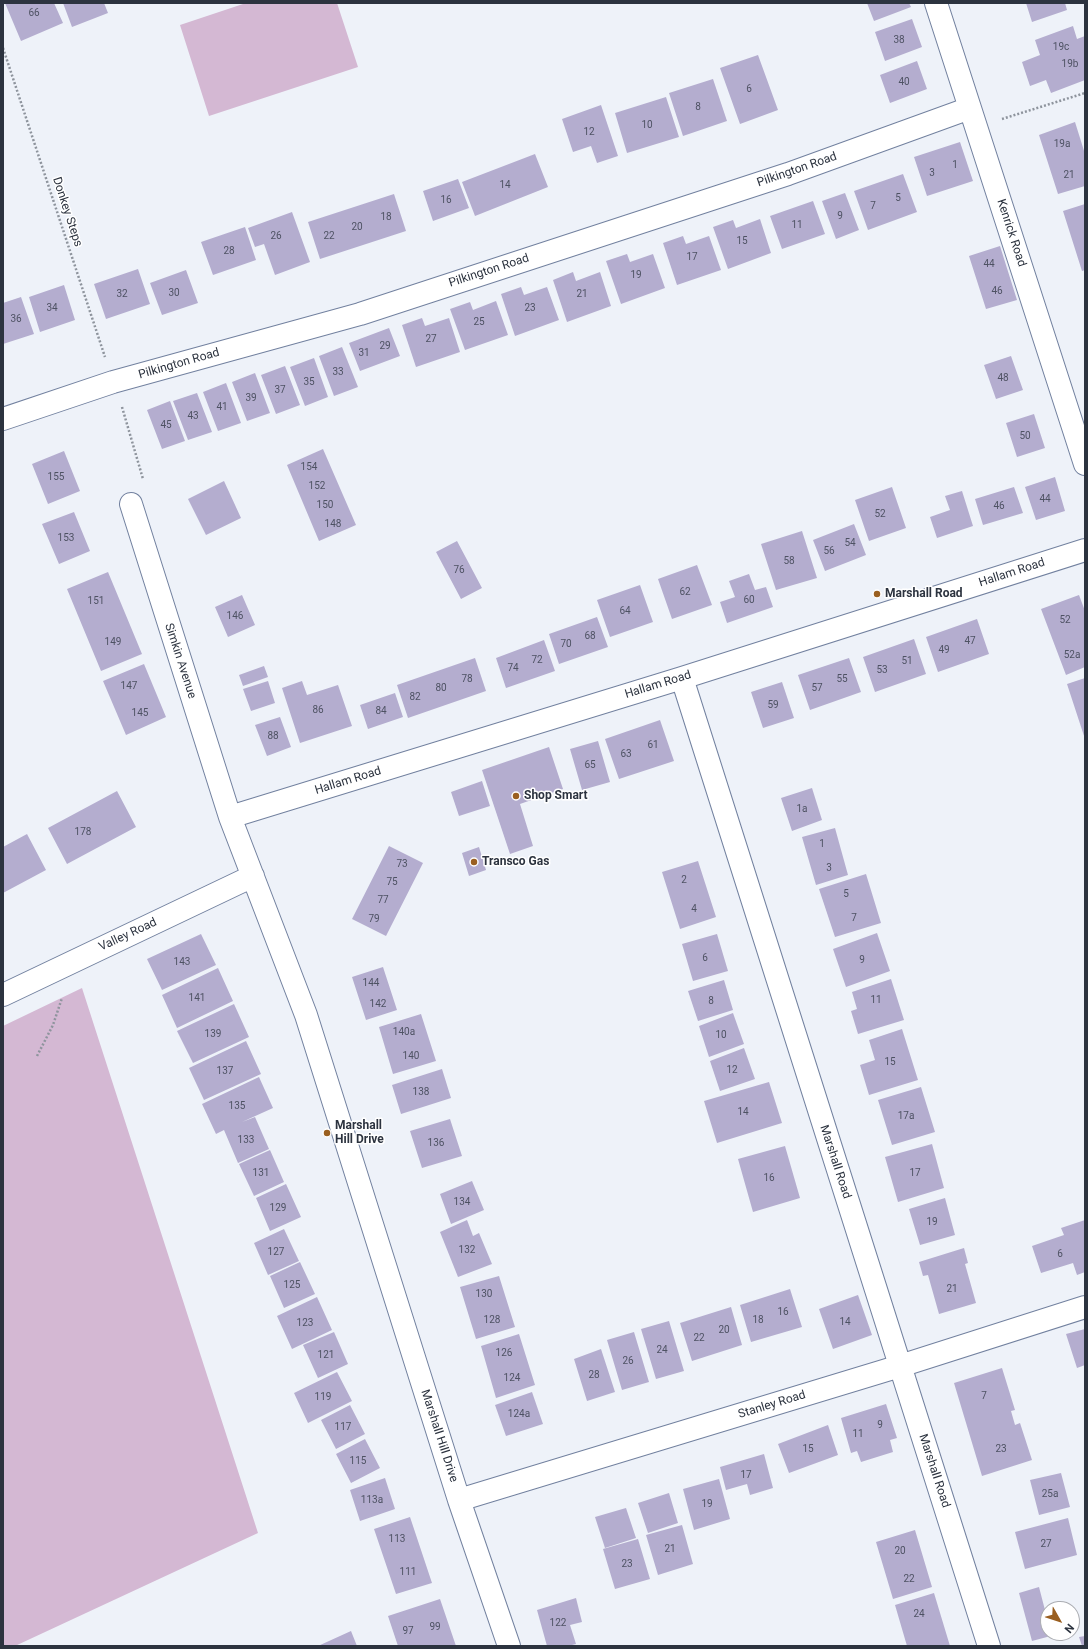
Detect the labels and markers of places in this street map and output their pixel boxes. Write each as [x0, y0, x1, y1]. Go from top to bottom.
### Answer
place label: Marshall Road [885, 587, 963, 601]
marker: Marshall Road [872, 589, 882, 599]
place label: Shop Smart [524, 789, 588, 803]
marker: Shop Smart [511, 791, 521, 801]
place label: Transco Gas [482, 855, 549, 869]
marker: Transco Gas [469, 857, 479, 867]
place label: Marshall Hill Drive [335, 1119, 384, 1147]
marker: Marshall Hill Drive [322, 1128, 332, 1138]

